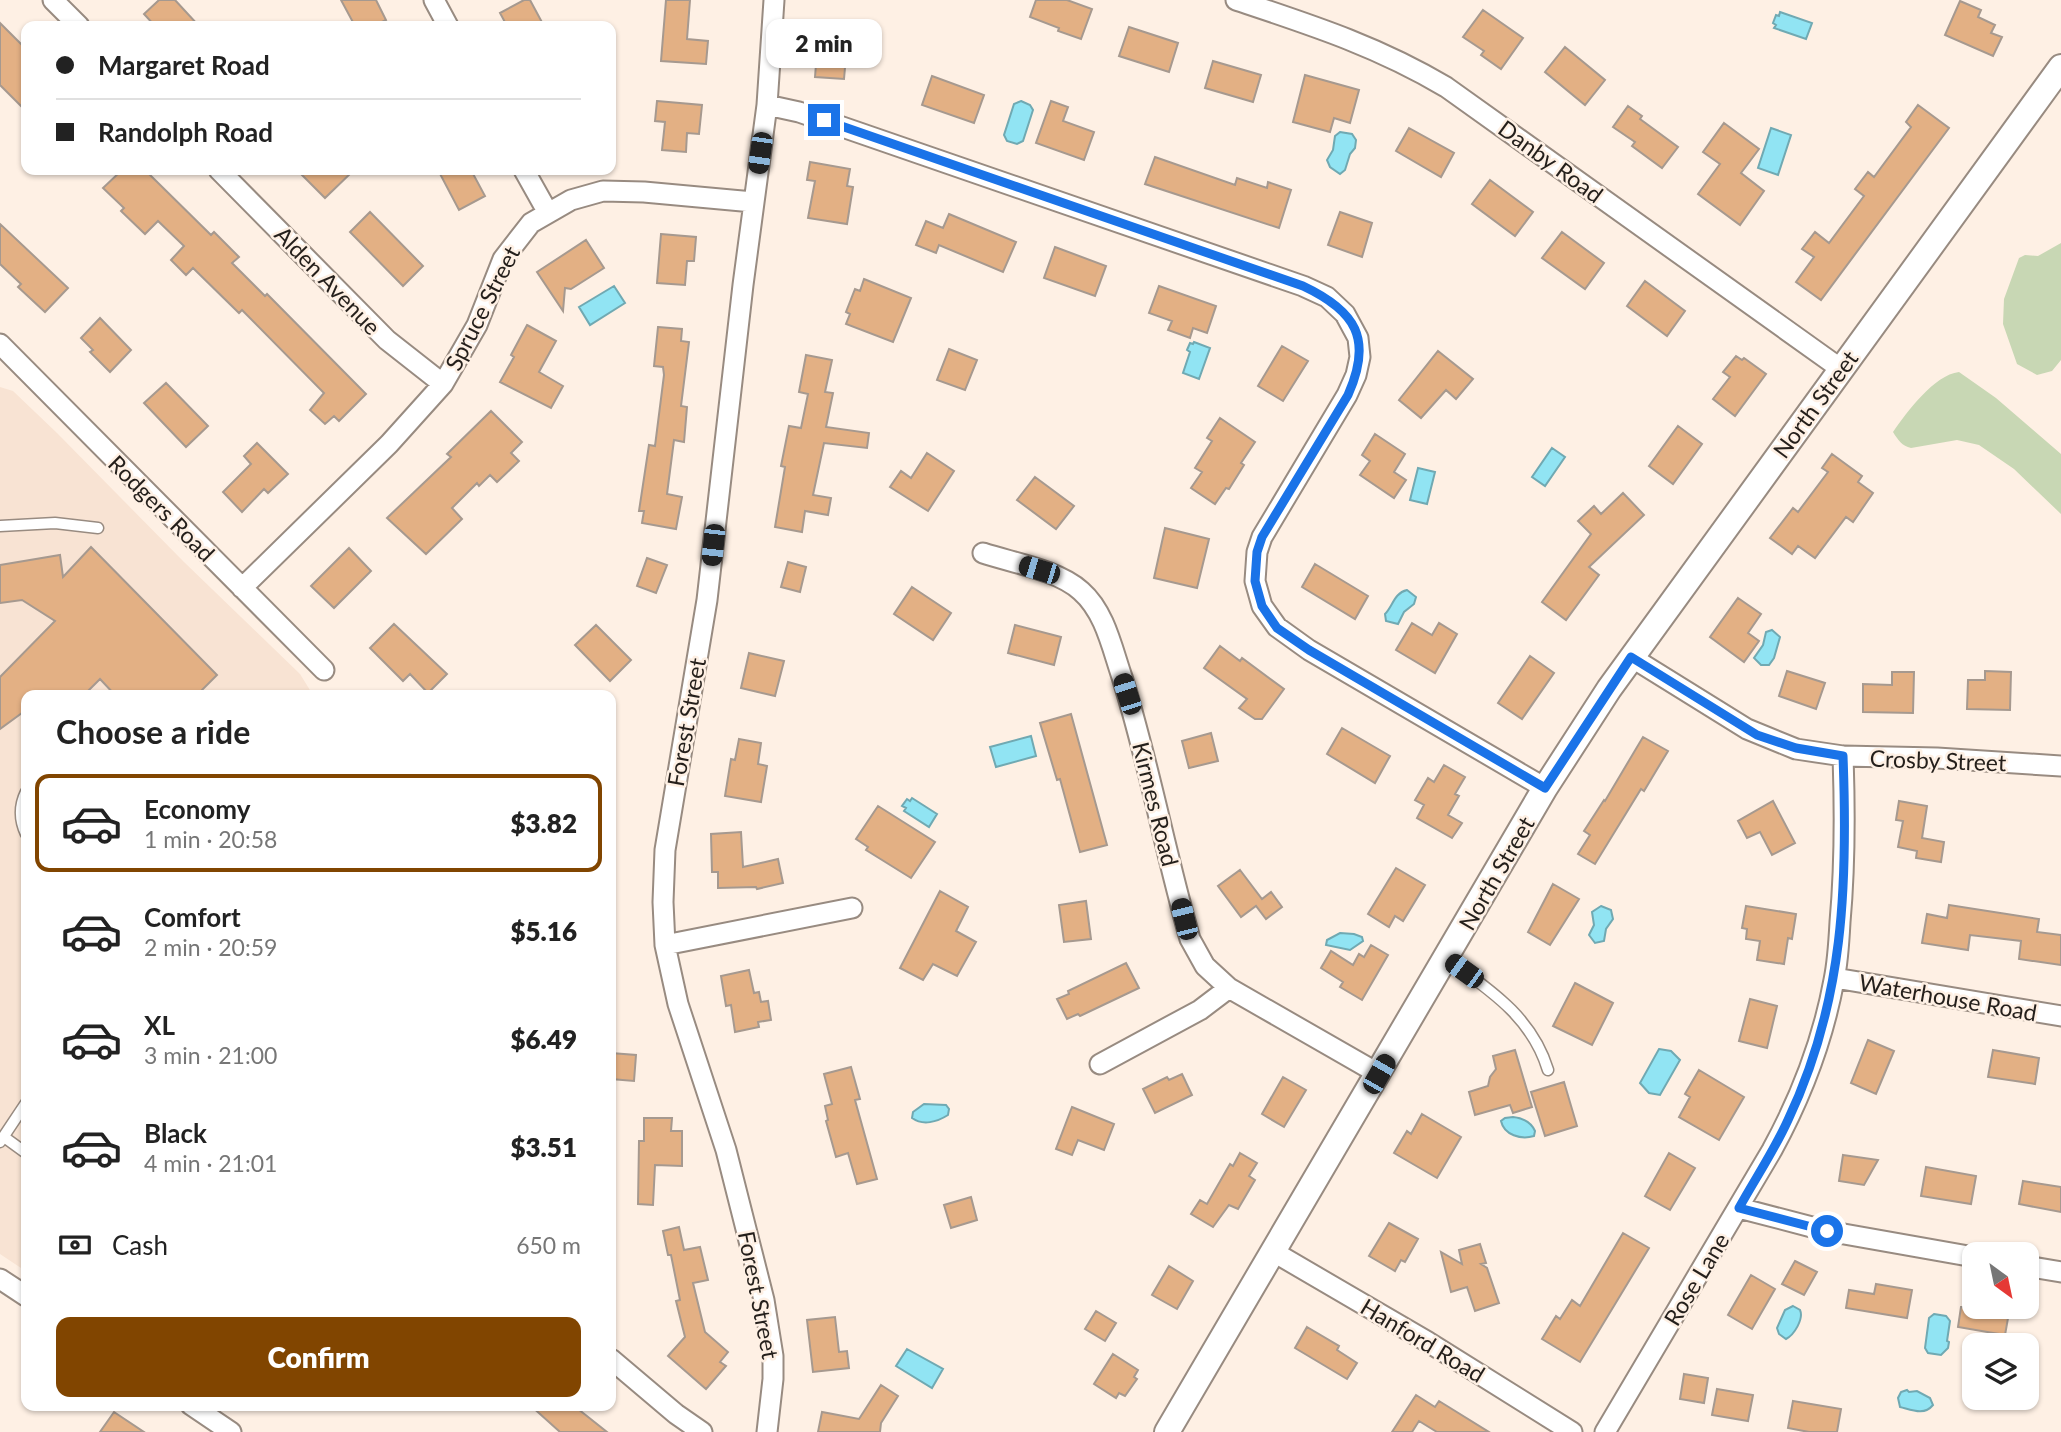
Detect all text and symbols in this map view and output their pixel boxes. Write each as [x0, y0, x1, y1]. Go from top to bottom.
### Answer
callout: 2 min [766, 18, 882, 68]
text: 2 min [795, 29, 853, 57]
text: Margaret Road [98, 49, 270, 81]
route end [808, 104, 840, 136]
street label: Danby Road [1493, 114, 1609, 208]
text: Randolph Road [98, 116, 273, 148]
car [747, 131, 774, 175]
street label: Alden Avenue [269, 220, 387, 340]
street label: Spruce Street [439, 241, 526, 375]
street label: North Street [1767, 344, 1864, 463]
street label: Rodgers Road [103, 449, 221, 567]
car [701, 523, 726, 567]
car [1016, 554, 1063, 586]
street label: Forest Street [661, 655, 711, 788]
car [1111, 671, 1144, 717]
text: Choose a ride [56, 712, 250, 751]
street label: Kirmes Road [1127, 739, 1185, 869]
street label: Crosby Street [1869, 744, 2007, 776]
icon: car [60, 792, 123, 855]
text: Economy [144, 793, 250, 825]
text: $3.82 [510, 807, 577, 839]
street label: North Street [1452, 811, 1540, 935]
text: 1 min · 20:58 [144, 825, 277, 853]
car [1169, 896, 1200, 942]
icon: car [60, 900, 123, 963]
text: Comfort [144, 901, 241, 933]
text: $5.16 [510, 915, 577, 947]
text: 2 min · 20:59 [144, 933, 277, 961]
car [1441, 950, 1488, 992]
street label: Waterhouse Road [1857, 968, 2039, 1026]
icon: car [60, 1008, 123, 1071]
text: XL [144, 1009, 175, 1041]
text: $6.49 [510, 1023, 577, 1055]
text: 3 min · 21:00 [144, 1041, 277, 1069]
car [1360, 1051, 1399, 1097]
icon: car [60, 1116, 123, 1179]
text: Black [144, 1117, 207, 1149]
text: $3.51 [510, 1131, 577, 1163]
text: 4 min · 21:01 [144, 1149, 277, 1177]
route start [1811, 1215, 1843, 1247]
icon: cash [56, 1226, 94, 1264]
street label: Rose Lane [1657, 1228, 1735, 1330]
text: Cash [112, 1229, 168, 1261]
street label: Forest Street [733, 1229, 785, 1362]
text: 650 m [516, 1231, 581, 1259]
north arrow [1962, 1242, 2039, 1320]
map controls [1962, 1242, 2039, 1410]
street label: Hanford Road [1356, 1292, 1490, 1388]
button: Confirm [56, 1317, 581, 1397]
button: layers [1962, 1333, 2039, 1410]

